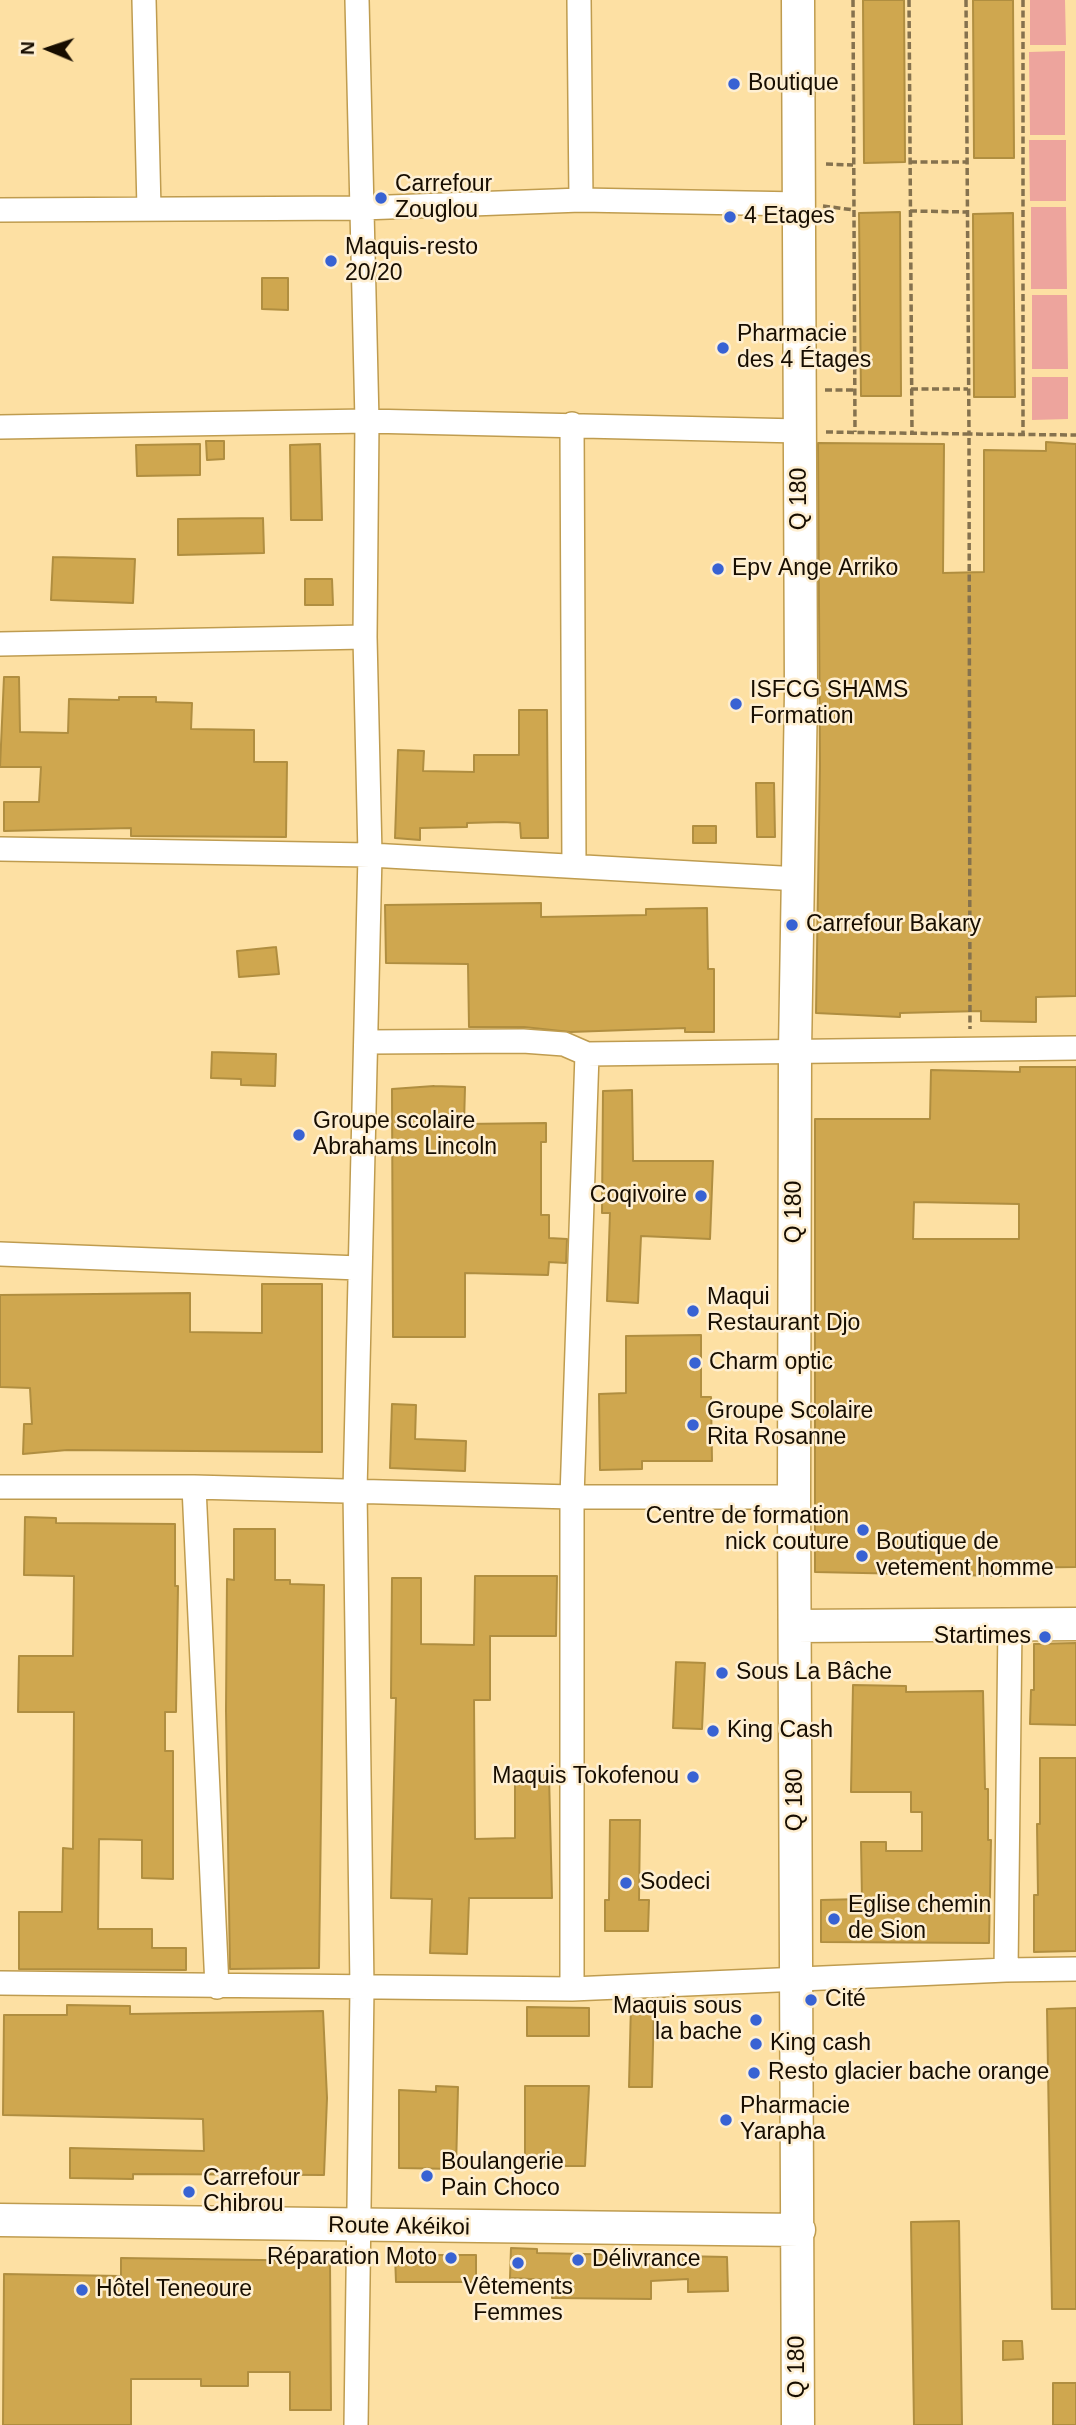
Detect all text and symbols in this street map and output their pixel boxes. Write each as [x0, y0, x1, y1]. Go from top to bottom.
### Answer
north arrow [14, 14, 84, 84]
text: N [17, 41, 38, 55]
place label: Boutique [748, 70, 839, 98]
marker: Boutique [726, 76, 742, 92]
place label: Carrefour Zouglou [395, 171, 492, 225]
marker: Carrefour Zouglou [373, 190, 389, 206]
place label: 4 Etages [744, 203, 835, 231]
marker: 4 Etages [722, 209, 738, 225]
place label: Maquis-resto 20/20 [345, 234, 478, 288]
marker: Maquis-resto 20/20 [323, 253, 339, 269]
place label: Pharmacie des 4 Étages [737, 321, 871, 375]
marker: Pharmacie des 4 Étages [715, 340, 731, 356]
street label: Q 180 [786, 468, 814, 530]
place label: Epv Ange Arriko [732, 555, 898, 583]
marker: Epv Ange Arriko [710, 561, 726, 577]
place label: ISFCG SHAMS Formation [750, 677, 908, 731]
marker: ISFCG SHAMS Formation [728, 696, 744, 712]
place label: Carrefour Bakary [806, 911, 981, 939]
marker: Carrefour Bakary [784, 917, 800, 933]
place label: Groupe scolaire Abrahams Lincoln [313, 1108, 497, 1162]
marker: Groupe scolaire Abrahams Lincoln [291, 1127, 307, 1143]
street label: Q 180 [781, 1181, 809, 1243]
place label: Coqivoire [590, 1182, 687, 1210]
marker: Coqivoire [693, 1188, 709, 1204]
place label: Maqui Restaurant Djo [707, 1284, 860, 1338]
marker: Maqui Restaurant Djo [685, 1303, 701, 1319]
place label: Charm optic [709, 1349, 833, 1377]
marker: Charm optic [687, 1355, 703, 1371]
place label: Groupe Scolaire Rita Rosanne [707, 1398, 873, 1452]
marker: Groupe Scolaire Rita Rosanne [685, 1417, 701, 1433]
place label: Centre de formation nick couture [646, 1503, 849, 1557]
marker: Centre de formation nick couture [855, 1522, 871, 1538]
place label: Boutique de vetement homme [876, 1529, 1054, 1583]
marker: Boutique de vetement homme [854, 1548, 870, 1564]
place label: Startimes [934, 1623, 1031, 1651]
marker: Startimes [1037, 1629, 1053, 1645]
place label: Sous La Bâche [736, 1659, 892, 1687]
marker: Sous La Bâche [714, 1665, 730, 1681]
place label: King Cash [727, 1717, 833, 1745]
marker: King Cash [705, 1723, 721, 1739]
place label: Maquis Tokofenou [492, 1763, 679, 1791]
marker: Maquis Tokofenou [685, 1769, 701, 1785]
street label: Q 180 [782, 1769, 810, 1831]
place label: Sodeci [640, 1869, 710, 1897]
marker: Sodeci [618, 1875, 634, 1891]
place label: Eglise chemin de Sion [848, 1892, 991, 1946]
marker: Eglise chemin de Sion [826, 1911, 842, 1927]
place label: Cité [825, 1986, 866, 2014]
marker: Cité [803, 1992, 819, 2008]
place label: Maquis sous la bache [613, 1993, 742, 2047]
marker: Maquis sous la bache [748, 2012, 764, 2028]
place label: King cash [770, 2030, 871, 2058]
marker: King cash [748, 2036, 764, 2052]
place label: Resto glacier bache orange [768, 2059, 1049, 2087]
marker: Resto glacier bache orange [746, 2065, 762, 2081]
place label: Pharmacie Yarapha [740, 2093, 850, 2147]
marker: Pharmacie Yarapha [718, 2112, 734, 2128]
place label: Boulangerie Pain Choco [441, 2149, 564, 2203]
place label: Carrefour Chibrou [203, 2165, 300, 2219]
marker: Boulangerie Pain Choco [419, 2168, 435, 2184]
marker: Carrefour Chibrou [181, 2184, 197, 2200]
street label: Route Akéikoi [328, 2212, 470, 2242]
place label: Réparation Moto [267, 2244, 437, 2272]
place label: Délivrance [592, 2246, 701, 2274]
marker: Réparation Moto [443, 2250, 459, 2266]
marker: Délivrance [570, 2252, 586, 2268]
marker: Vêtements Femmes [510, 2255, 526, 2271]
place label: Vêtements Femmes [463, 2274, 573, 2328]
place label: Hôtel Teneoure [96, 2276, 252, 2304]
marker: Hôtel Teneoure [74, 2282, 90, 2298]
street label: Q 180 [784, 2336, 812, 2398]

